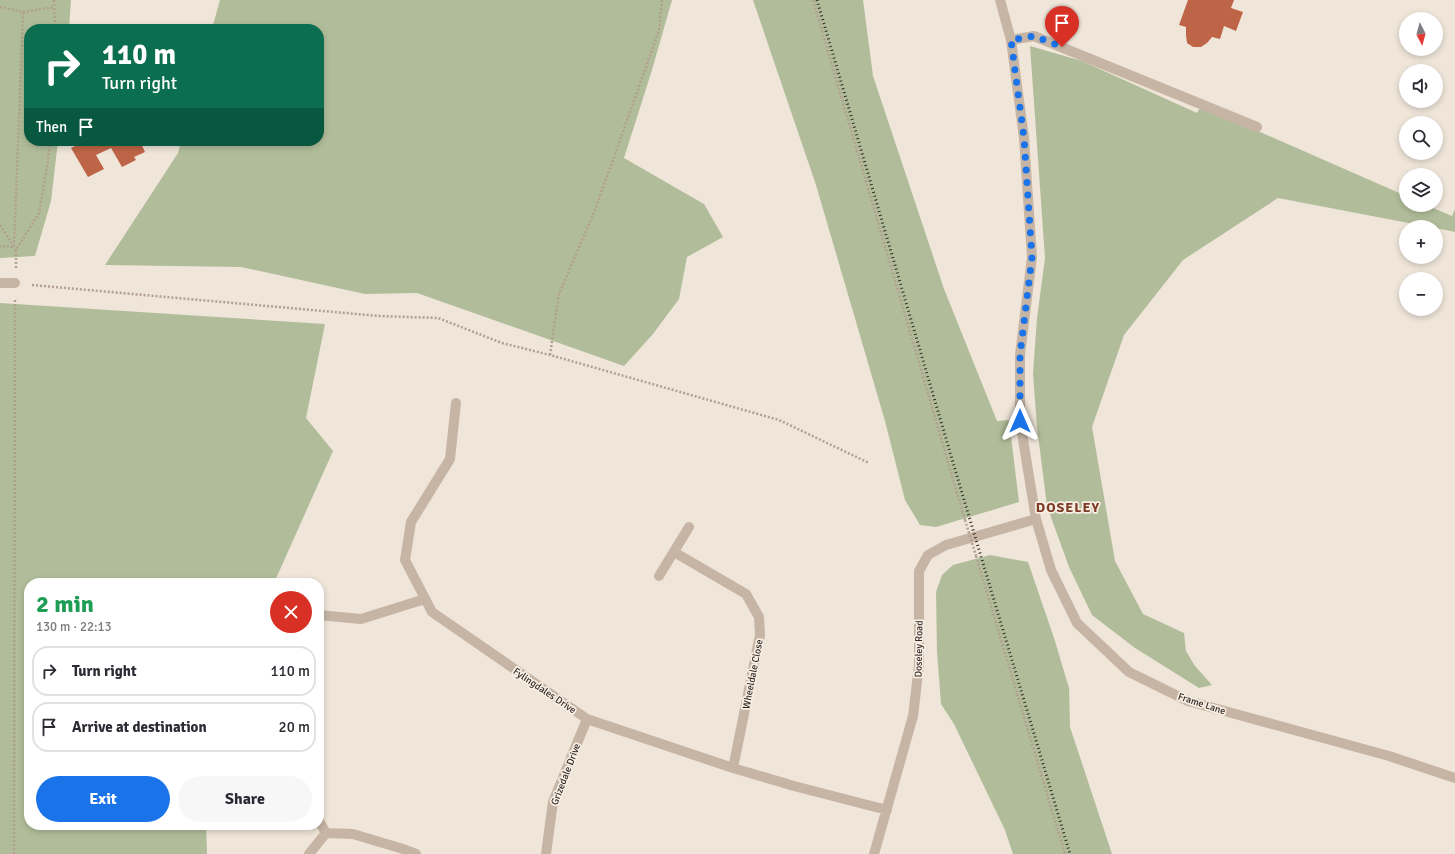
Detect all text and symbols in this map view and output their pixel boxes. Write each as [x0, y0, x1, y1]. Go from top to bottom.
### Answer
pin [1045, 6, 1079, 47]
icon: arrive [1051, 12, 1073, 34]
north arrow [1399, 12, 1443, 56]
map controls [1399, 12, 1443, 316]
text: 110 m [102, 38, 176, 72]
icon: right [36, 40, 88, 92]
button: sound [1399, 64, 1443, 108]
text: Turn right [102, 72, 177, 94]
icon: arrive [75, 116, 97, 138]
button: search [1399, 116, 1443, 160]
text: Then [36, 118, 67, 136]
button: layers [1399, 168, 1443, 212]
button: + [1399, 220, 1443, 264]
button: − [1399, 272, 1443, 316]
position arrow [999, 400, 1041, 442]
district label: DOSELEY [1036, 499, 1100, 516]
text: 2 min [36, 589, 94, 619]
button: close [270, 591, 312, 633]
text: 130 m · 22:13 [36, 619, 112, 635]
street label: Doseley Road [913, 620, 925, 678]
street label: Wheeldale Close [740, 638, 766, 710]
icon: right [38, 660, 60, 682]
text: Turn right [72, 662, 137, 680]
text: 110 m [270, 662, 310, 680]
street label: Fylingdales Drive [511, 665, 578, 716]
street label: Frame Lane [1176, 691, 1227, 717]
icon: arrive [38, 716, 60, 738]
text: Arrive at destination [72, 718, 207, 736]
text: 20 m [279, 718, 310, 736]
street label: Grizedale Drive [549, 742, 583, 807]
button: Exit [36, 776, 170, 822]
button: Share [178, 776, 312, 822]

